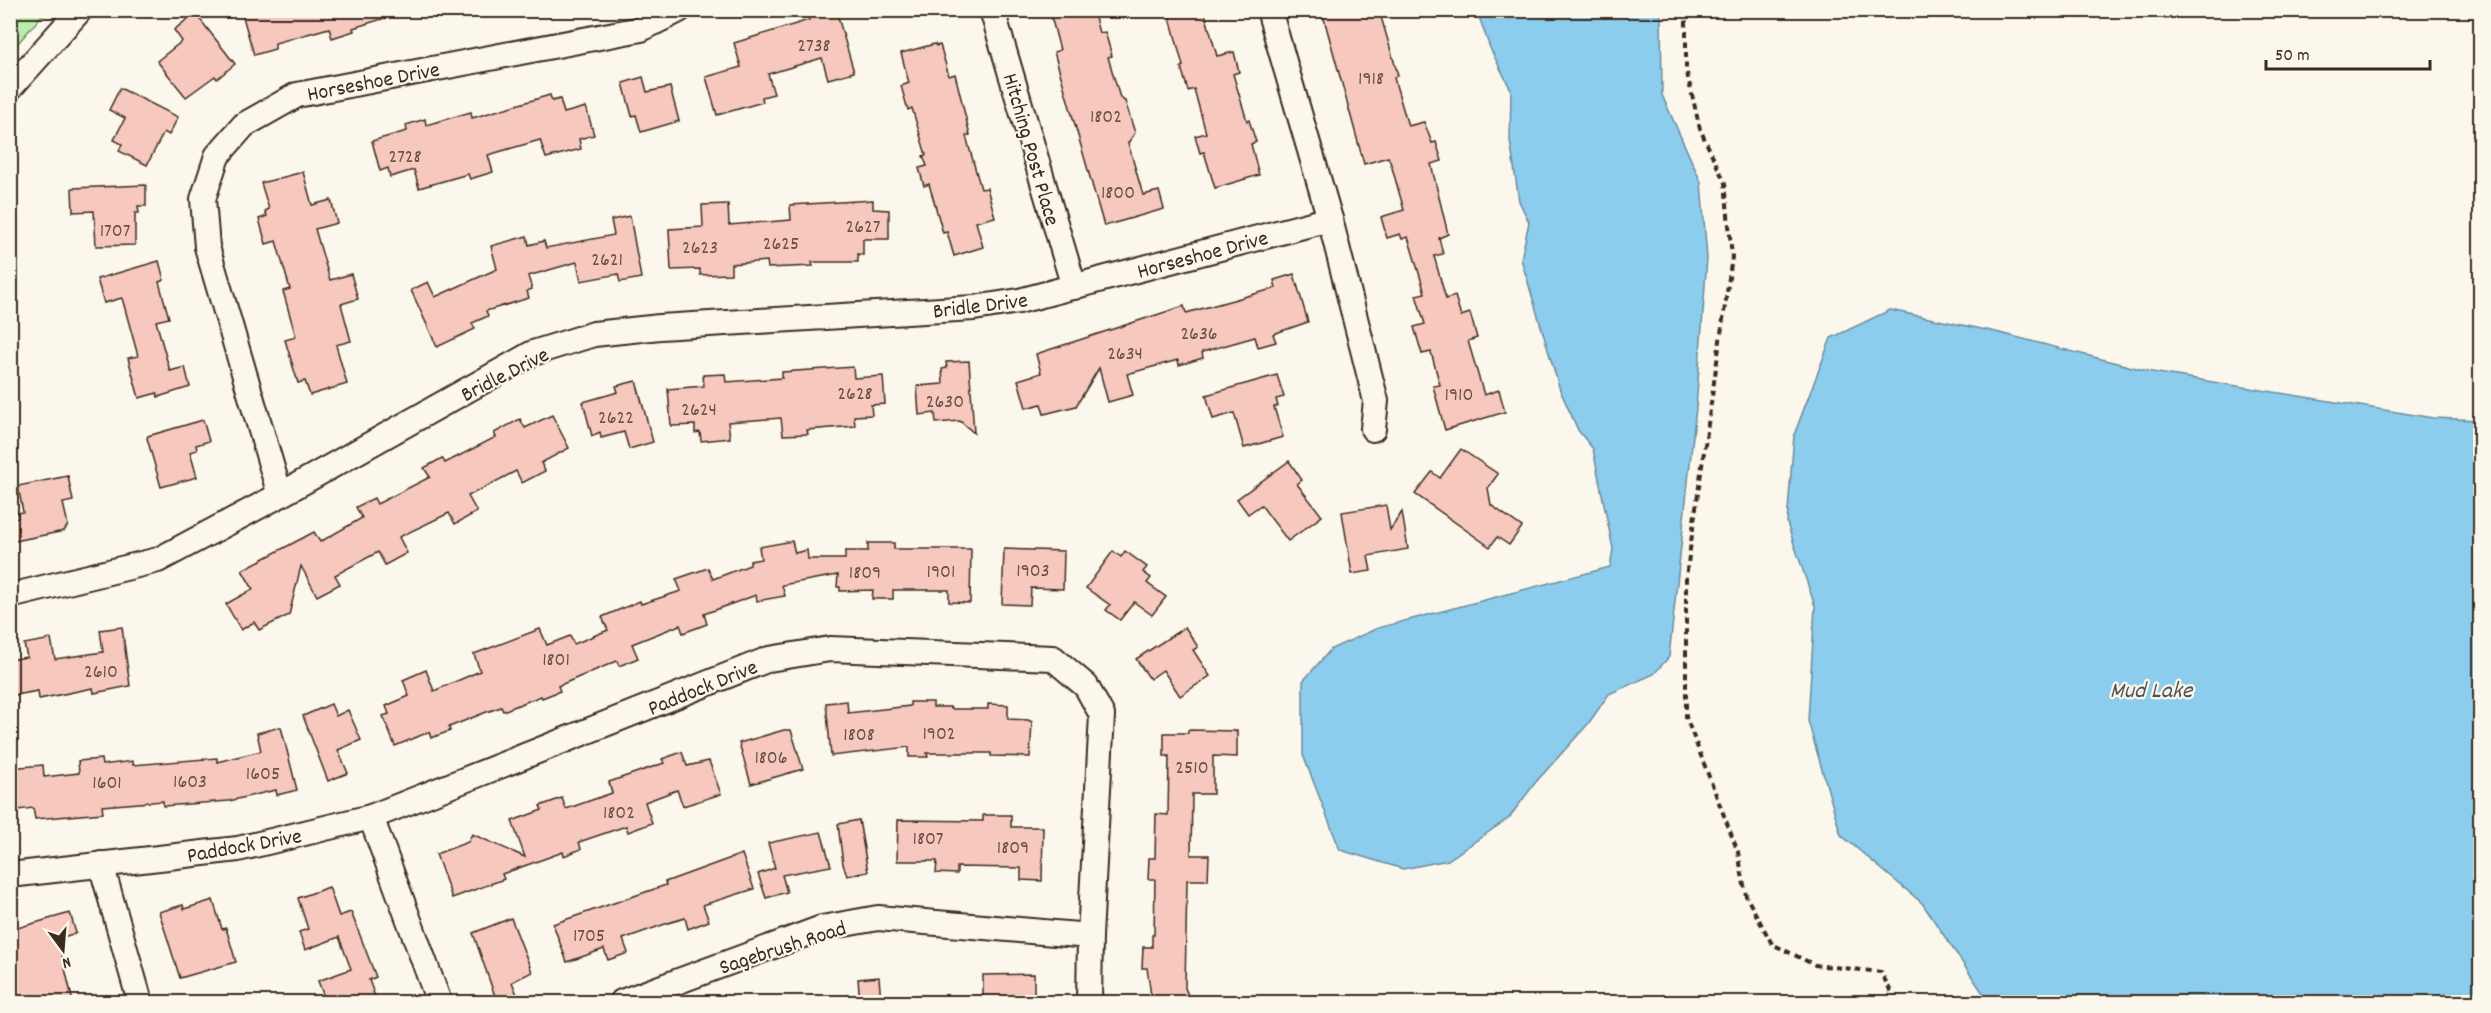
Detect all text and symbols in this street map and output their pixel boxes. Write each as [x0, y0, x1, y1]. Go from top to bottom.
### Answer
house number: 2738 [797, 33, 831, 61]
scale bar [2266, 33, 2430, 71]
text: 50 m [2275, 44, 2310, 69]
street label: Horseshoe Drive [305, 55, 443, 111]
house number: 1918 [1358, 66, 1384, 94]
street label: Hitching Post Place [993, 70, 1066, 230]
house number: 1802 [1090, 104, 1122, 132]
house number: 2728 [388, 144, 422, 172]
house number: 1800 [1101, 180, 1135, 208]
house number: 2627 [846, 214, 880, 242]
house number: 1707 [100, 218, 130, 246]
street label: Horseshoe Drive [1134, 224, 1272, 289]
house number: 2625 [763, 231, 799, 259]
house number: 2623 [682, 235, 718, 263]
house number: 2621 [591, 247, 623, 275]
street label: Bridle Drive [931, 286, 1030, 329]
house number: 2636 [1180, 321, 1218, 349]
street label: Bridle Drive [456, 341, 555, 412]
house number: 2634 [1107, 341, 1143, 369]
house number: 2628 [837, 381, 873, 409]
house number: 1910 [1445, 382, 1473, 410]
house number: 2630 [926, 389, 964, 417]
house number: 2624 [681, 397, 717, 425]
house number: 2622 [598, 405, 634, 433]
house number: 1903 [1016, 558, 1050, 586]
house number: 1901 [927, 559, 955, 587]
house number: 1809 [849, 560, 881, 588]
house number: 1801 [542, 647, 570, 675]
street label: Paddock Drive [644, 653, 763, 725]
house number: 2610 [84, 659, 118, 687]
water label: Mud Lake [2110, 675, 2194, 709]
house number: 1902 [922, 721, 956, 749]
house number: 1808 [843, 722, 875, 750]
house number: 1806 [754, 745, 788, 773]
house number: 2510 [1175, 755, 1209, 783]
house number: 1605 [246, 761, 280, 789]
house number: 1603 [173, 769, 207, 797]
house number: 1601 [92, 770, 122, 798]
house number: 1802 [603, 800, 635, 828]
street label: Paddock Drive [185, 822, 304, 873]
house number: 1807 [913, 826, 943, 854]
house number: 1809 [997, 835, 1029, 863]
street label: Sagebrush Road [716, 914, 851, 984]
north arrow [33, 920, 93, 980]
house number: 1705 [573, 923, 605, 951]
text: N [59, 950, 73, 974]

